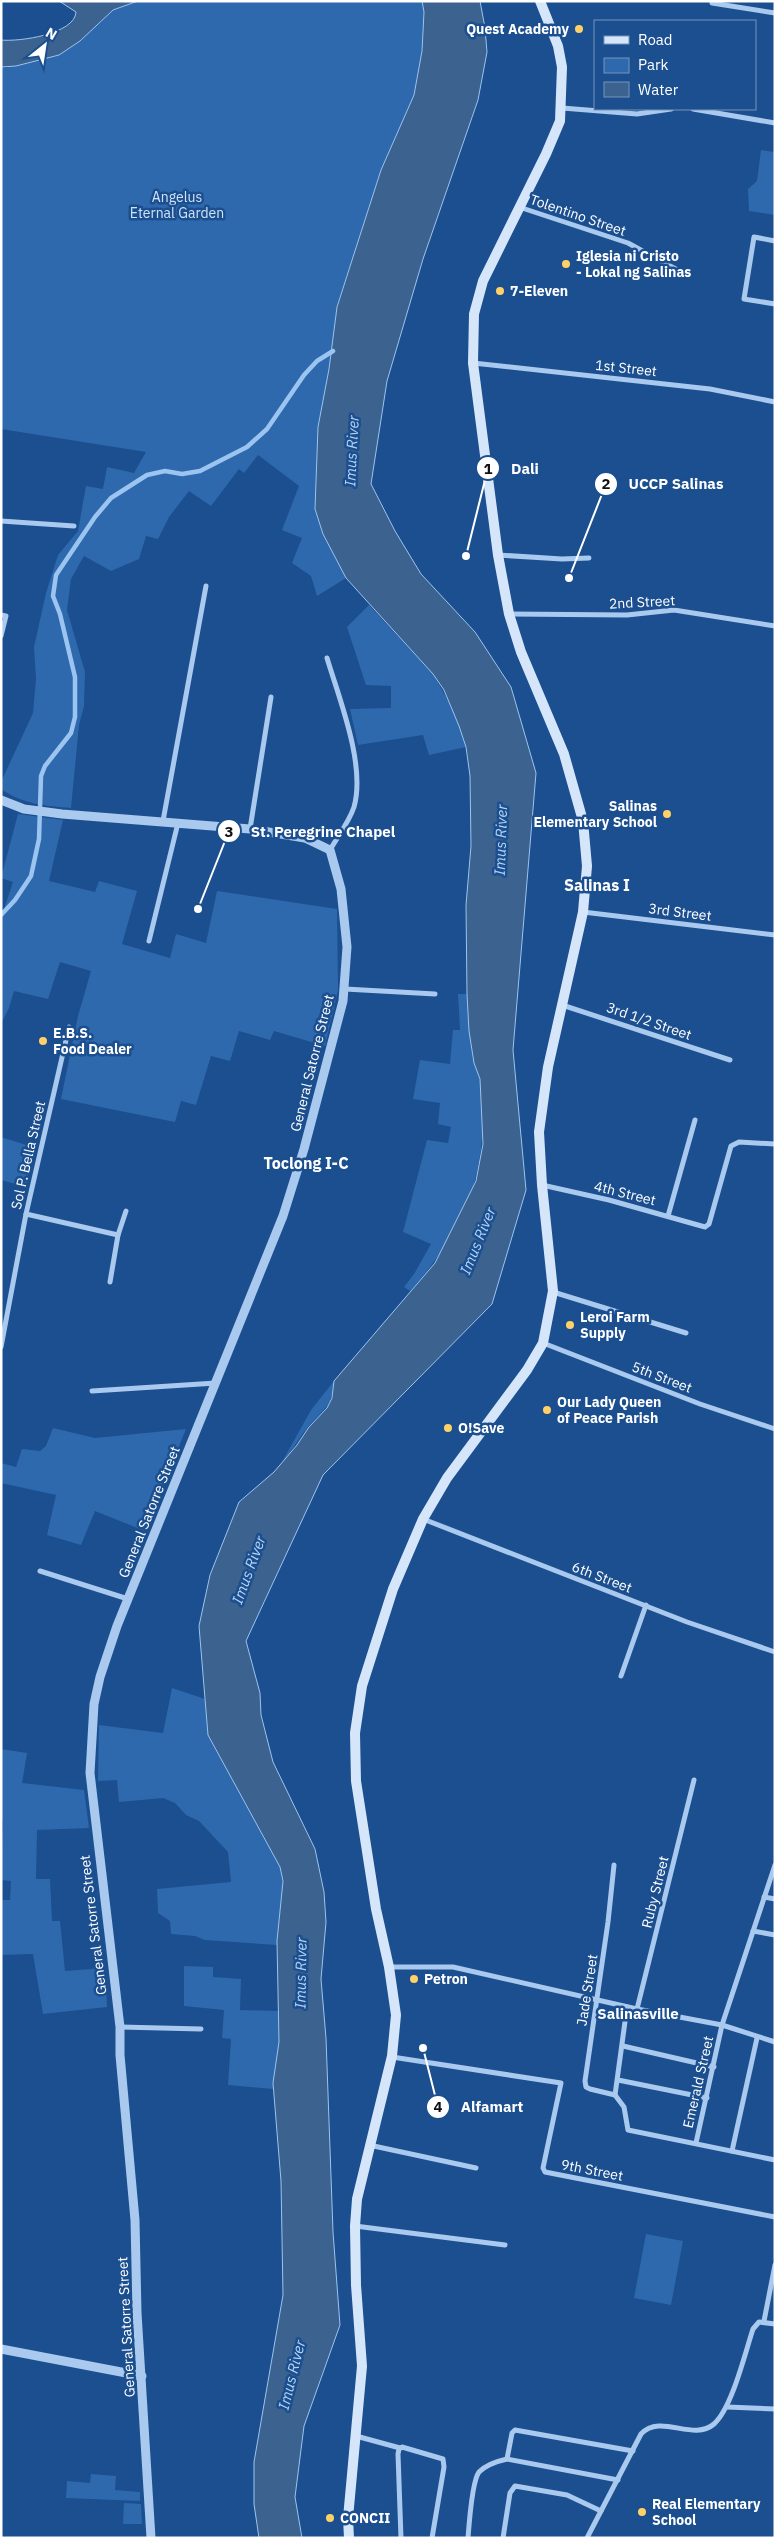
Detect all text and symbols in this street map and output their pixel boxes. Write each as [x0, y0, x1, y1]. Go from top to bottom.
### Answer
north arrow [20, 20, 70, 70]
place label: Quest Academy [466, 20, 570, 38]
legend [594, 20, 756, 110]
text: N [43, 23, 60, 44]
marker: Quest Academy [573, 23, 585, 35]
text: Road [638, 30, 673, 49]
text: Park [638, 55, 668, 74]
text: Water [638, 80, 679, 99]
park label: Angelus Eternal Garden [130, 188, 224, 222]
street label: Tolentino Street [528, 190, 628, 240]
place label: Iglesia ni Cristo - Lokal ng Salinas [576, 247, 691, 281]
marker: Iglesia ni Cristo - Lokal ng Salinas [560, 258, 572, 270]
place label: 7-Eleven [510, 282, 568, 300]
marker: 7-Eleven [494, 285, 506, 297]
street label: 1st Street [594, 356, 658, 380]
water label: Imus River [340, 414, 363, 487]
callout: Dali [476, 453, 549, 483]
text: 1 [483, 459, 493, 478]
text: Dali [511, 459, 539, 478]
callout: UCCP Salinas [594, 469, 733, 499]
text: 2 [601, 474, 611, 493]
text: UCCP Salinas [629, 474, 724, 493]
street label: 2nd Street [608, 591, 676, 613]
place label: Salinas Elementary School [533, 797, 657, 831]
water label: Imus River [490, 804, 511, 876]
marker: Salinas Elementary School [661, 808, 673, 820]
callout: St. Peregrine Chapel [216, 816, 406, 846]
text: 3 [224, 822, 234, 841]
text: St. Peregrine Chapel [251, 822, 396, 841]
district label: Salinas I [564, 875, 630, 895]
street label: 3rd Street [647, 899, 713, 925]
street label: General Satorre Street [286, 993, 338, 1133]
street label: 3rd 1/2 Street [604, 998, 694, 1044]
place label: E.B.S. Food Dealer [53, 1024, 132, 1058]
marker: E.B.S. Food Dealer [37, 1035, 49, 1047]
street label: Sol P. Bella Street [7, 1099, 49, 1211]
district label: Toclong I-C [263, 1153, 349, 1173]
street label: 4th Street [592, 1177, 658, 1209]
water label: Imus River [455, 1204, 500, 1277]
place label: Leroi Farm Supply [580, 1308, 650, 1342]
marker: Leroi Farm Supply [564, 1319, 576, 1331]
street label: 5th Street [629, 1357, 695, 1397]
place label: Our Lady Queen of Peace Parish [557, 1393, 661, 1427]
marker: Our Lady Queen of Peace Parish [541, 1404, 553, 1416]
place label: O!Save [458, 1419, 504, 1437]
marker: O!Save [442, 1422, 454, 1434]
street label: General Satorre Street [114, 1443, 184, 1581]
water label: Imus River [227, 1533, 270, 1607]
street label: 6th Street [569, 1557, 635, 1597]
street label: General Satorre Street [75, 1854, 111, 1996]
street label: Ruby Street [637, 1854, 673, 1930]
water label: Imus River [290, 1937, 311, 2009]
street label: Jade Street [572, 1953, 602, 2027]
place label: Petron [424, 1970, 468, 1988]
marker: Petron [408, 1973, 420, 1985]
district label: Salinasville [597, 2004, 679, 2023]
street label: Emerald Street [679, 2034, 717, 2130]
callout: Alfamart [426, 2092, 533, 2122]
text: 4 [433, 2097, 443, 2116]
text: Alfamart [461, 2097, 524, 2116]
street label: 9th Street [559, 2155, 625, 2185]
street label: General Satorre Street [113, 2256, 139, 2398]
water label: Imus River [274, 2338, 309, 2412]
place label: Real Elementary School [652, 2495, 761, 2529]
marker: Real Elementary School [636, 2506, 648, 2518]
place label: CONCII [340, 2509, 390, 2527]
marker: CONCII [324, 2512, 336, 2524]

